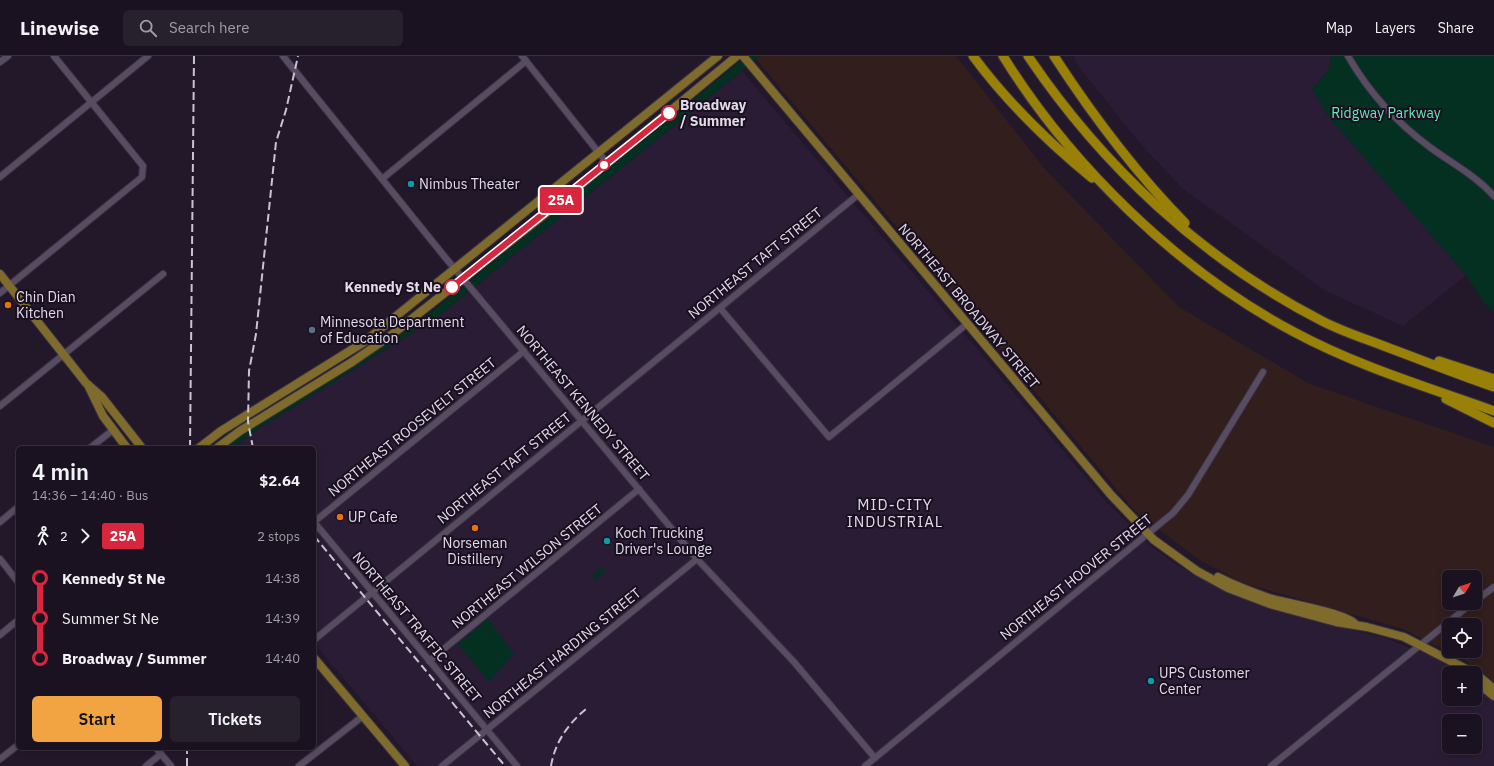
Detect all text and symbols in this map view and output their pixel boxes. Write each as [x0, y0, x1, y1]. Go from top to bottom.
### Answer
search box [123, 10, 403, 46]
text: Linewise [20, 16, 99, 40]
icon: search [137, 17, 159, 39]
text: Search here [169, 18, 250, 37]
text: Map [1326, 19, 1353, 37]
text: Layers [1375, 19, 1416, 37]
text: Share [1438, 19, 1474, 37]
place label: Broadway / Summer [680, 96, 747, 130]
park label: Ridgway Parkway [1331, 104, 1441, 122]
marker: Broadway / Summer [661, 105, 677, 121]
unlabelled marker [598, 159, 610, 171]
place label: Nimbus Theater [419, 175, 520, 193]
marker: Nimbus Theater [406, 179, 416, 189]
line badge: 25A [538, 187, 584, 213]
text: 25A [548, 191, 574, 209]
street label: NORTHEAST TAFT STREET [684, 203, 826, 323]
street label: NORTHEAST BROADWAY STREET [895, 220, 1043, 392]
place label: Kennedy St Ne [345, 278, 441, 296]
marker: Kennedy St Ne [444, 279, 460, 295]
place label: Chin Dian Kitchen [16, 288, 76, 322]
marker: Chin Dian Kitchen [3, 300, 13, 310]
place label: Minnesota Department of Education [320, 313, 464, 347]
street label: NORTHEAST KENNEDY STREET [513, 322, 653, 484]
marker: Minnesota Department of Education [307, 325, 317, 335]
street label: NORTHEAST ROOSEVELT STREET [324, 354, 500, 500]
street label: NORTHEAST TAFT STREET [433, 408, 575, 528]
text: 4 min [32, 457, 89, 486]
text: $2.64 [259, 471, 300, 490]
text: 14:36 – 14:40 · Bus [32, 487, 148, 504]
district label: MID-CITY INDUSTRIAL [847, 495, 943, 531]
street label: NORTHEAST WILSON STREET [448, 500, 606, 632]
place label: UP Cafe [348, 508, 398, 526]
street label: NORTHEAST HOOVER STREET [996, 510, 1156, 644]
marker: UP Cafe [335, 512, 345, 522]
marker: Norseman Distillery [470, 523, 480, 533]
place label: Koch Trucking Driver's Lounge [615, 524, 712, 558]
icon: walk [32, 525, 54, 547]
icon: forward [74, 525, 96, 547]
text: 25A [110, 527, 136, 545]
text: 2 [60, 528, 68, 545]
text: 2 stops [257, 528, 300, 545]
place label: Norseman Distillery [442, 534, 508, 568]
marker: Koch Trucking Driver's Lounge [602, 536, 612, 546]
street label: NORTHEAST TRAFFIC STREET [349, 548, 485, 706]
text: Kennedy St Ne [62, 569, 165, 588]
text: 14:38 [265, 570, 300, 587]
north arrow [1442, 570, 1482, 610]
map controls [1442, 570, 1482, 754]
street label: NORTHEAST HARDING STREET [479, 584, 645, 722]
text: Summer St Ne [62, 609, 159, 628]
text: 14:39 [265, 610, 300, 627]
button: locate [1442, 618, 1482, 658]
text: Broadway / Summer [62, 649, 207, 668]
text: 14:40 [265, 650, 300, 667]
place label: UPS Customer Center [1159, 664, 1250, 698]
button: + [1442, 666, 1482, 706]
marker: UPS Customer Center [1146, 676, 1156, 686]
button: Start [32, 696, 162, 742]
button: Tickets [170, 696, 300, 742]
button: − [1442, 714, 1482, 754]

